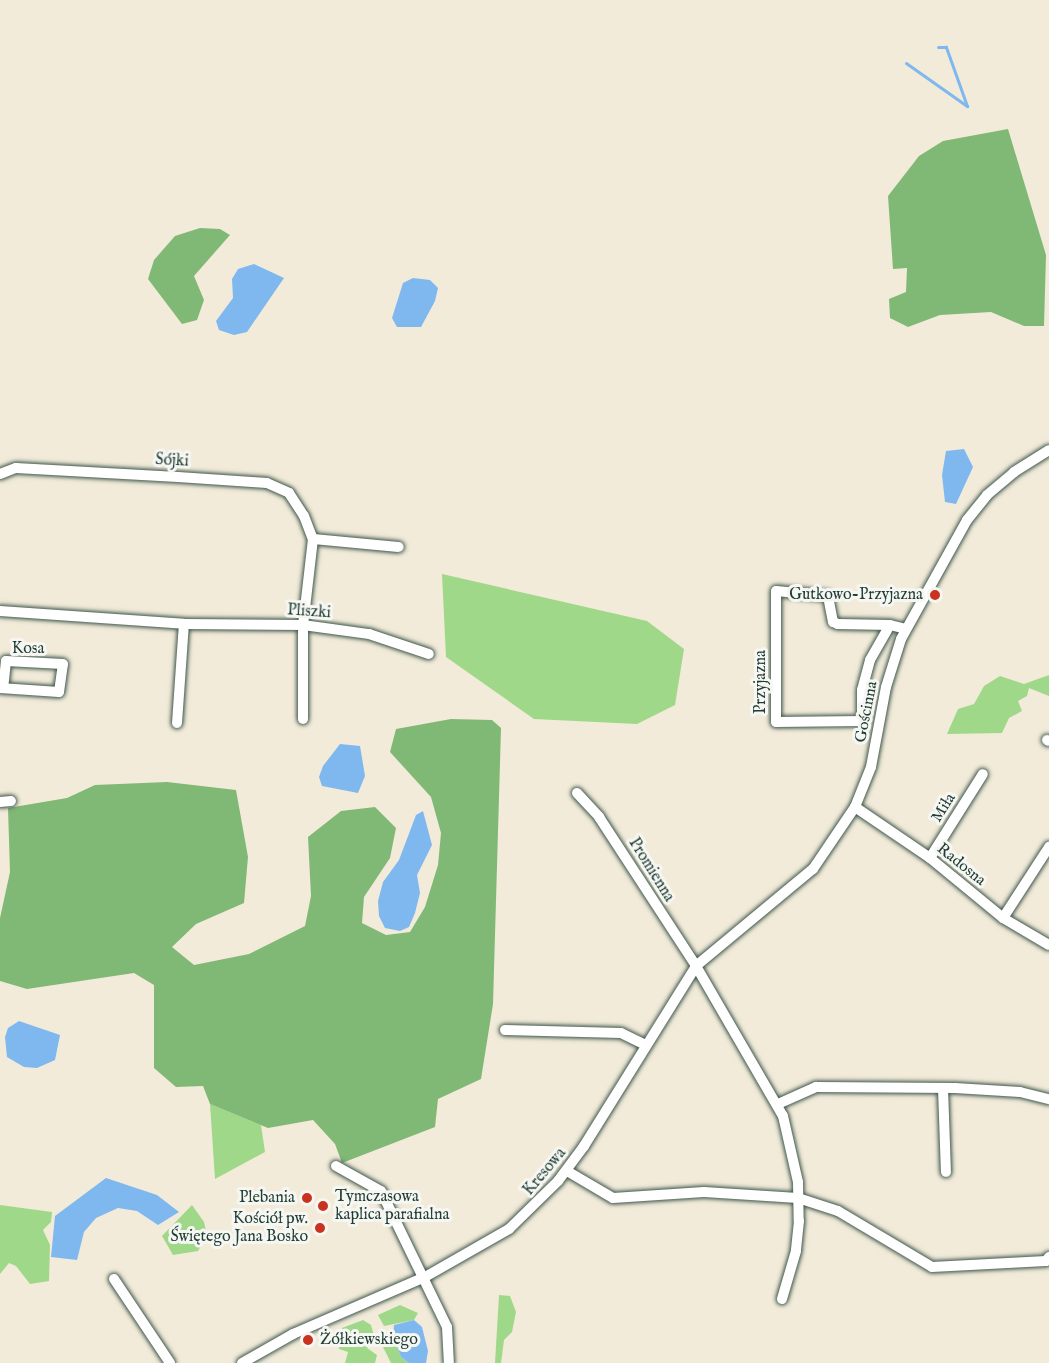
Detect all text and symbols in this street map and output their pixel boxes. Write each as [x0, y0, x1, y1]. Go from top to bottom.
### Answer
street label: Sójki [155, 451, 189, 471]
place label: Gutkowo-Przyjazna [789, 585, 923, 605]
marker: Gutkowo-Przyjazna [928, 588, 942, 602]
street label: Pliszki [286, 601, 332, 623]
street label: Kosa [12, 639, 44, 659]
street label: Przyjazna [751, 650, 771, 714]
street label: Gościnna [852, 680, 882, 744]
street label: Miła [928, 790, 960, 826]
street label: Promienna [624, 835, 678, 905]
street label: Radosna [933, 840, 989, 890]
street label: Kresowa [520, 1144, 570, 1200]
place label: Tymczasowa kaplica parafialna [335, 1187, 449, 1225]
place label: Plebania [239, 1188, 295, 1208]
marker: Plebania [300, 1191, 314, 1205]
marker: Tymczasowa kaplica parafialna [316, 1199, 330, 1213]
place label: Kościół pw. Świętego Jana Bosko [171, 1209, 308, 1247]
marker: Kościół pw. Świętego Jana Bosko [313, 1221, 327, 1235]
place label: Żółkiewskiego [320, 1330, 418, 1350]
marker: Żółkiewskiego [301, 1333, 315, 1347]

